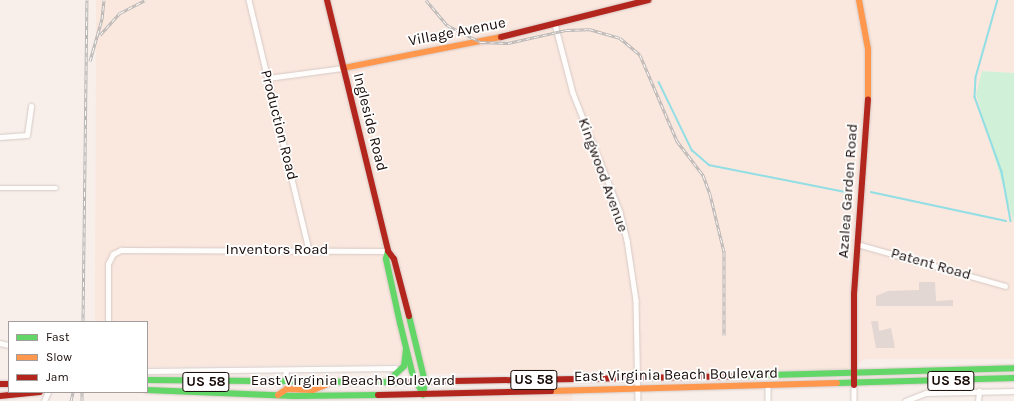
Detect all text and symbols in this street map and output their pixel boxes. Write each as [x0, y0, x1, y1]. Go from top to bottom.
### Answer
street label: Village Avenue [407, 14, 507, 50]
street label: Production Road [257, 68, 301, 182]
street label: Ingleside Road [349, 71, 391, 173]
street label: Kingwood Avenue [574, 115, 632, 235]
street label: Azalea Garden Road [834, 123, 862, 259]
street label: Inventors Road [226, 241, 328, 259]
street label: Patent Road [889, 244, 973, 284]
legend [8, 321, 148, 393]
text: Fast [46, 330, 69, 344]
text: Slow [46, 350, 72, 364]
street label: East Virginia Beach Boulevard [574, 364, 778, 386]
road number: US 58 [510, 368, 558, 392]
road number: US 58 [927, 369, 975, 393]
text: Jam [46, 370, 69, 384]
road number: US 58 [182, 370, 230, 394]
street label: East Virginia Beach Boulevard [251, 372, 455, 390]

